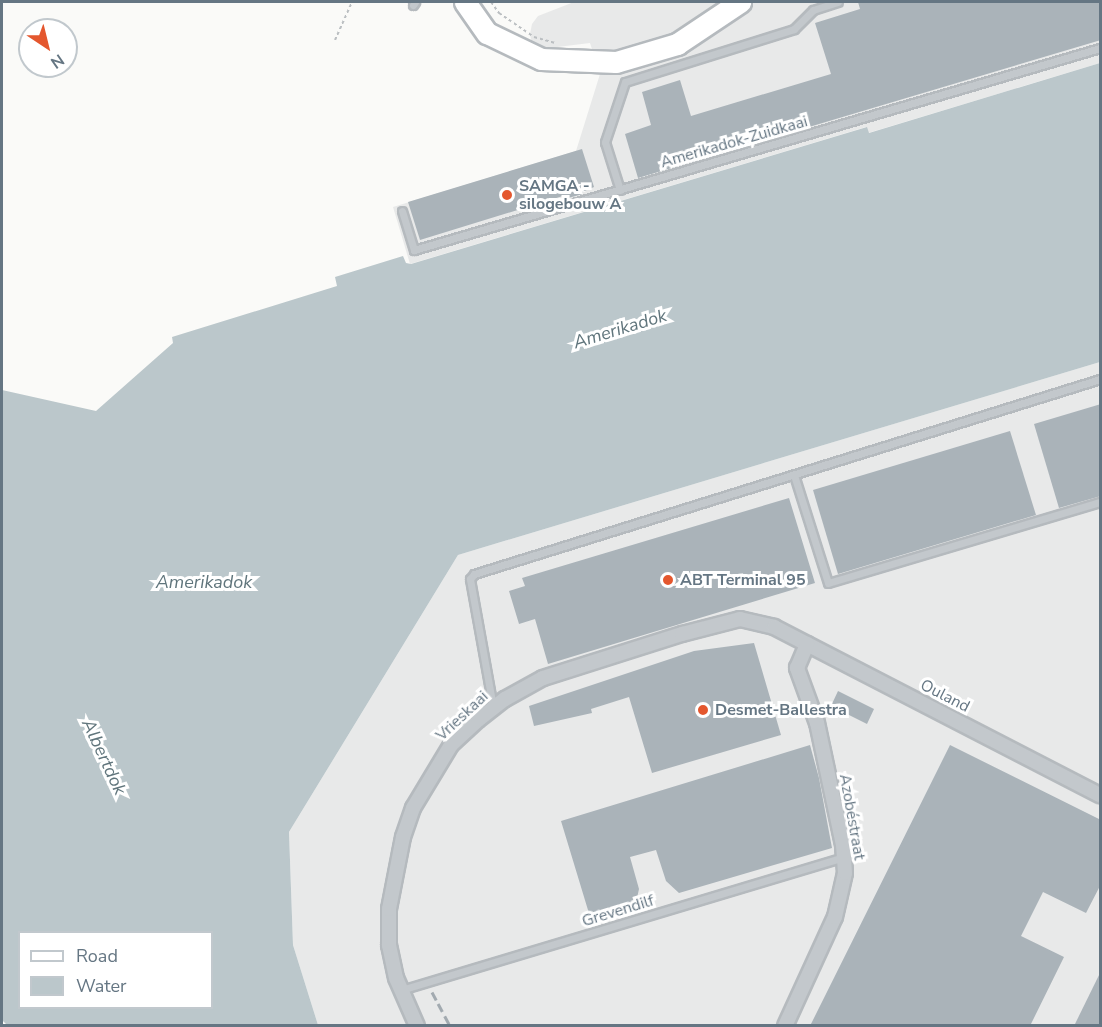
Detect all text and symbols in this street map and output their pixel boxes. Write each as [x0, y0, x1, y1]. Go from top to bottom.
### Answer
north arrow [18, 18, 78, 78]
text: N [46, 49, 68, 74]
street label: Amerikadok-Zuidkaai [658, 112, 810, 172]
place label: SAMGA - silogebouw A [519, 176, 621, 214]
marker: SAMGA - silogebouw A [500, 188, 514, 202]
water label: Amerikadok [571, 305, 669, 353]
place label: ABT Terminal 95 [680, 570, 805, 590]
water label: Amerikadok [156, 571, 252, 593]
marker: ABT Terminal 95 [661, 573, 675, 587]
street label: Ouland [917, 675, 973, 717]
street label: Vrieskaai [432, 687, 492, 745]
place label: Desmet-Ballestra [715, 700, 847, 720]
marker: Desmet-Ballestra [696, 703, 710, 717]
water label: Albertdok [77, 716, 131, 798]
street label: Azobéstraat [835, 772, 869, 862]
street label: Grevendilf [580, 891, 656, 931]
legend [18, 931, 213, 1009]
text: Road [76, 944, 118, 968]
text: Water [76, 974, 127, 998]

